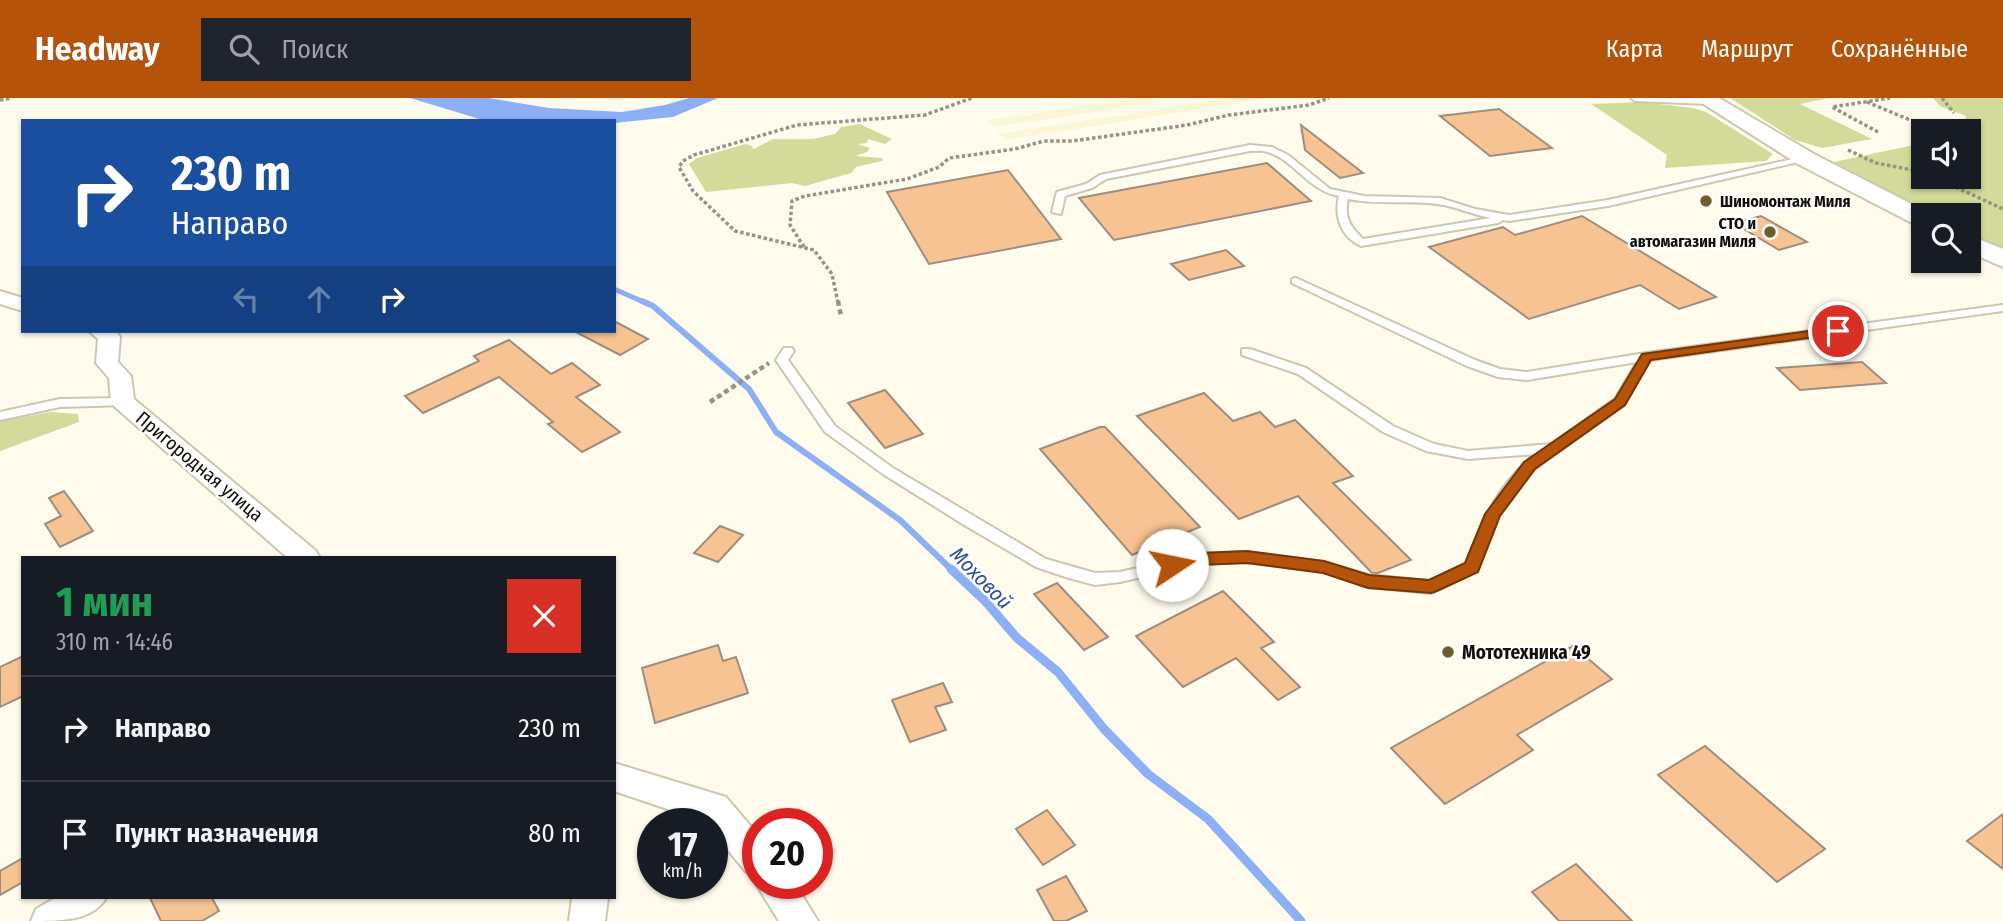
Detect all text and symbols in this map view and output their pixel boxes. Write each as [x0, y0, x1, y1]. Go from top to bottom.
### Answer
search box [201, 18, 691, 81]
text: Headway [35, 29, 159, 69]
icon: search [225, 30, 263, 68]
text: Поиск [281, 34, 348, 65]
text: Карта [1606, 35, 1663, 63]
text: Маршрут [1701, 35, 1793, 63]
text: Сохранённые [1831, 35, 1968, 63]
map controls [1911, 119, 1981, 273]
button: sound [1911, 119, 1981, 189]
text: 230 m [171, 144, 291, 203]
icon: right [56, 147, 147, 238]
place label: Шиномонтаж Миля [1720, 192, 1851, 211]
marker: Шиномонтаж Миля [1698, 193, 1714, 209]
button: search [1911, 203, 1981, 273]
text: Направо [171, 204, 288, 242]
place label: СТО и автомагазин Миля [1630, 214, 1756, 251]
marker: СТО и автомагазин Миля [1762, 224, 1778, 240]
icon: left [227, 280, 265, 318]
icon: ahead [300, 280, 338, 318]
icon: right [373, 280, 411, 318]
pin [1808, 301, 1868, 361]
icon: arrive [1819, 312, 1857, 350]
street label: Пригородная улица [131, 406, 268, 526]
position arrow [1135, 528, 1209, 602]
water label: Моховой [944, 541, 1018, 615]
text: 1 мин [56, 577, 153, 627]
button: close [507, 579, 581, 653]
text: 310 m · 14:46 [56, 628, 173, 656]
place label: Мототехника 49 [1462, 641, 1591, 664]
marker: Мототехника 49 [1440, 644, 1456, 660]
icon: right [56, 710, 94, 748]
text: Направо [115, 713, 211, 744]
text: 230 m [518, 713, 581, 744]
speed limit sign: 20 [742, 808, 833, 899]
icon: arrive [56, 815, 94, 853]
text: Пункт назначения [115, 818, 319, 849]
text: 80 m [528, 818, 581, 849]
text: 17 [668, 823, 697, 865]
text: km/h [662, 860, 703, 882]

